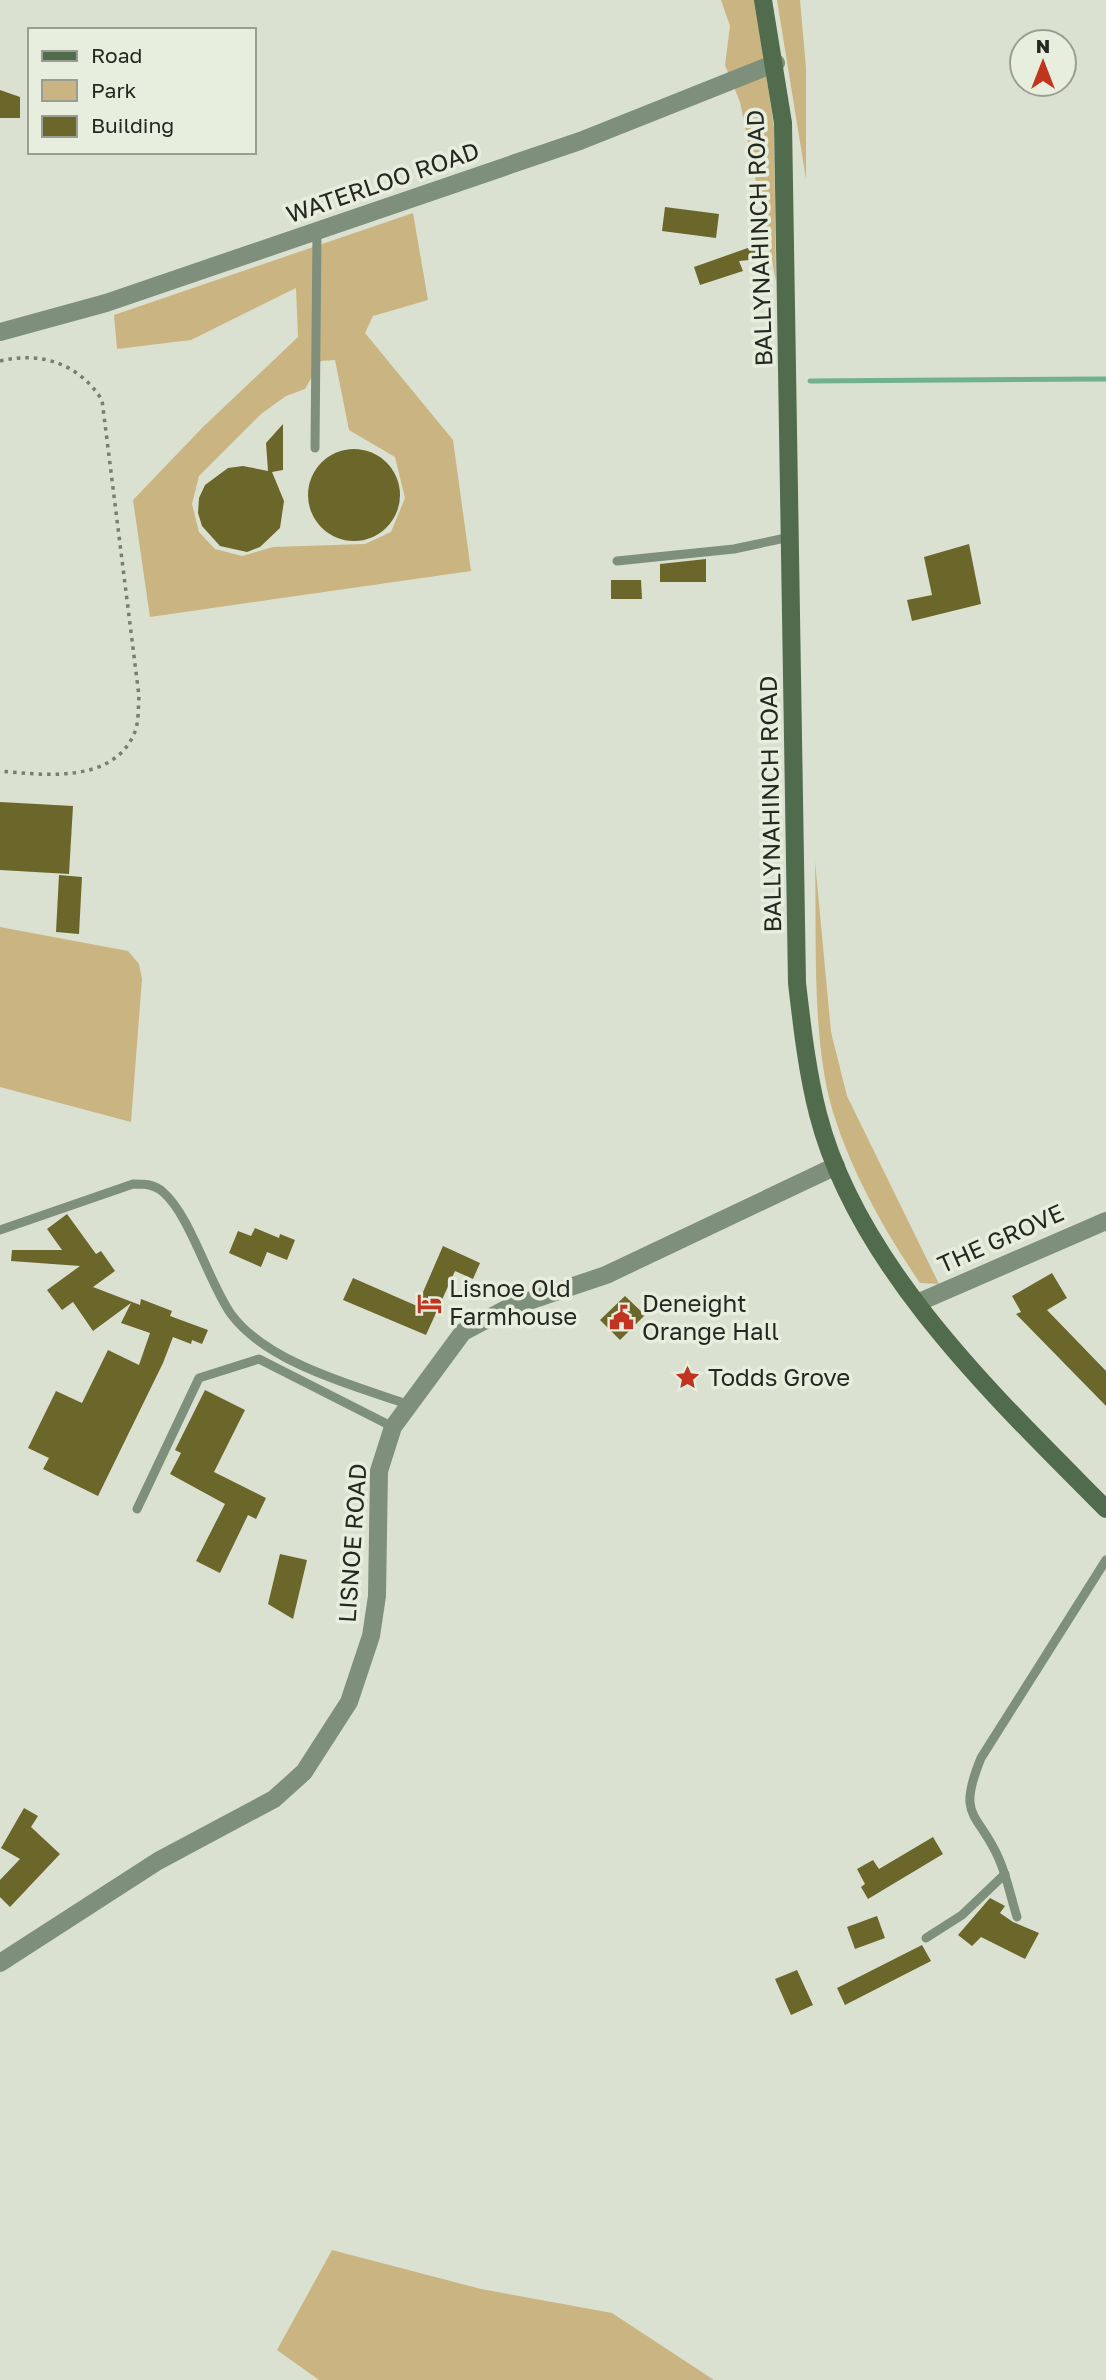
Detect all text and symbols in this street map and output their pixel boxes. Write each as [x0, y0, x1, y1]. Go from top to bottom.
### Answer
legend [28, 28, 256, 154]
north arrow [1008, 28, 1078, 98]
text: N [1036, 34, 1050, 57]
text: Road [91, 42, 142, 68]
text: Park [91, 77, 137, 103]
street label: BALLYNAHINCH ROAD [740, 109, 777, 367]
text: Building [91, 112, 174, 138]
street label: WATERLOO ROAD [282, 135, 483, 228]
street label: BALLYNAHINCH ROAD [753, 675, 786, 933]
street label: THE GROVE [933, 1197, 1068, 1278]
place label: Lisnoe Old Farmhouse [449, 1273, 577, 1330]
place label: Deneight Orange Hall [642, 1288, 779, 1345]
hotel icon: Lisnoe Old Farmhouse [415, 1289, 443, 1317]
public building icon: Deneight Orange Hall [608, 1304, 636, 1332]
place label: Todds Grove [708, 1362, 850, 1391]
place icon: Todds Grove [674, 1364, 702, 1392]
street label: LISNOE ROAD [331, 1462, 372, 1624]

